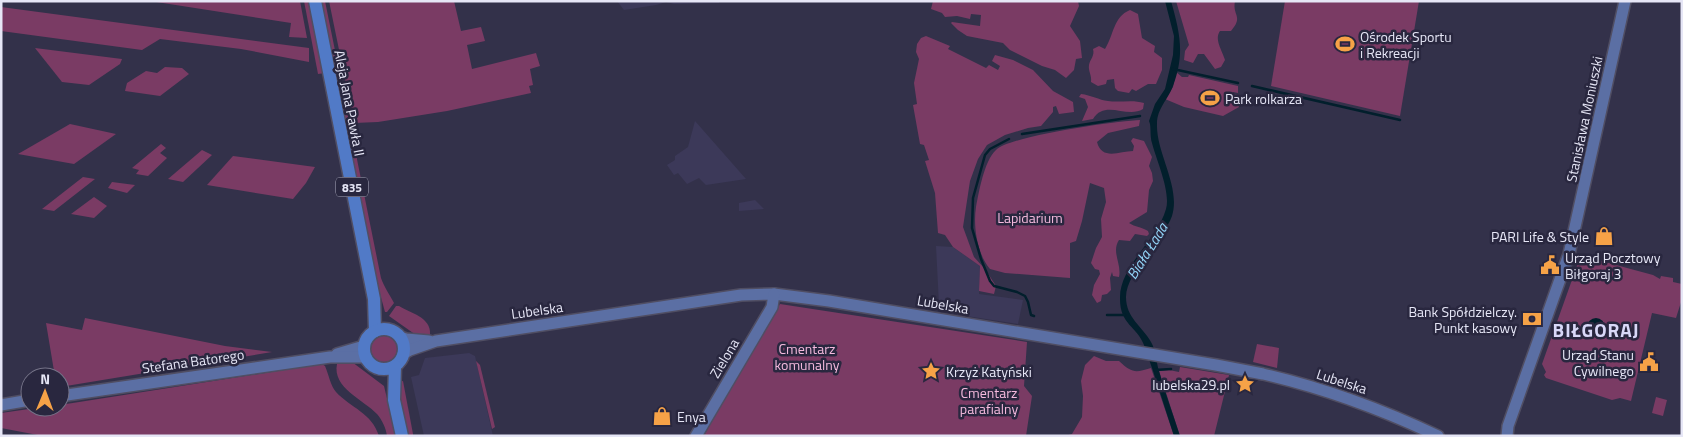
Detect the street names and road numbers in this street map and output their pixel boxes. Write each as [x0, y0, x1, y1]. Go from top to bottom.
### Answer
street label: Aleja Jana Pawła II [329, 48, 371, 158]
street label: Stanisława Moniuszki [1560, 54, 1608, 184]
road number: 835 [336, 178, 368, 196]
street label: Lubelska [916, 289, 970, 319]
street label: Lubelska [510, 296, 564, 324]
street label: Zielona [704, 334, 744, 382]
street label: Stefana Batorego [141, 343, 245, 379]
street label: Lubelska [1314, 363, 1370, 399]

